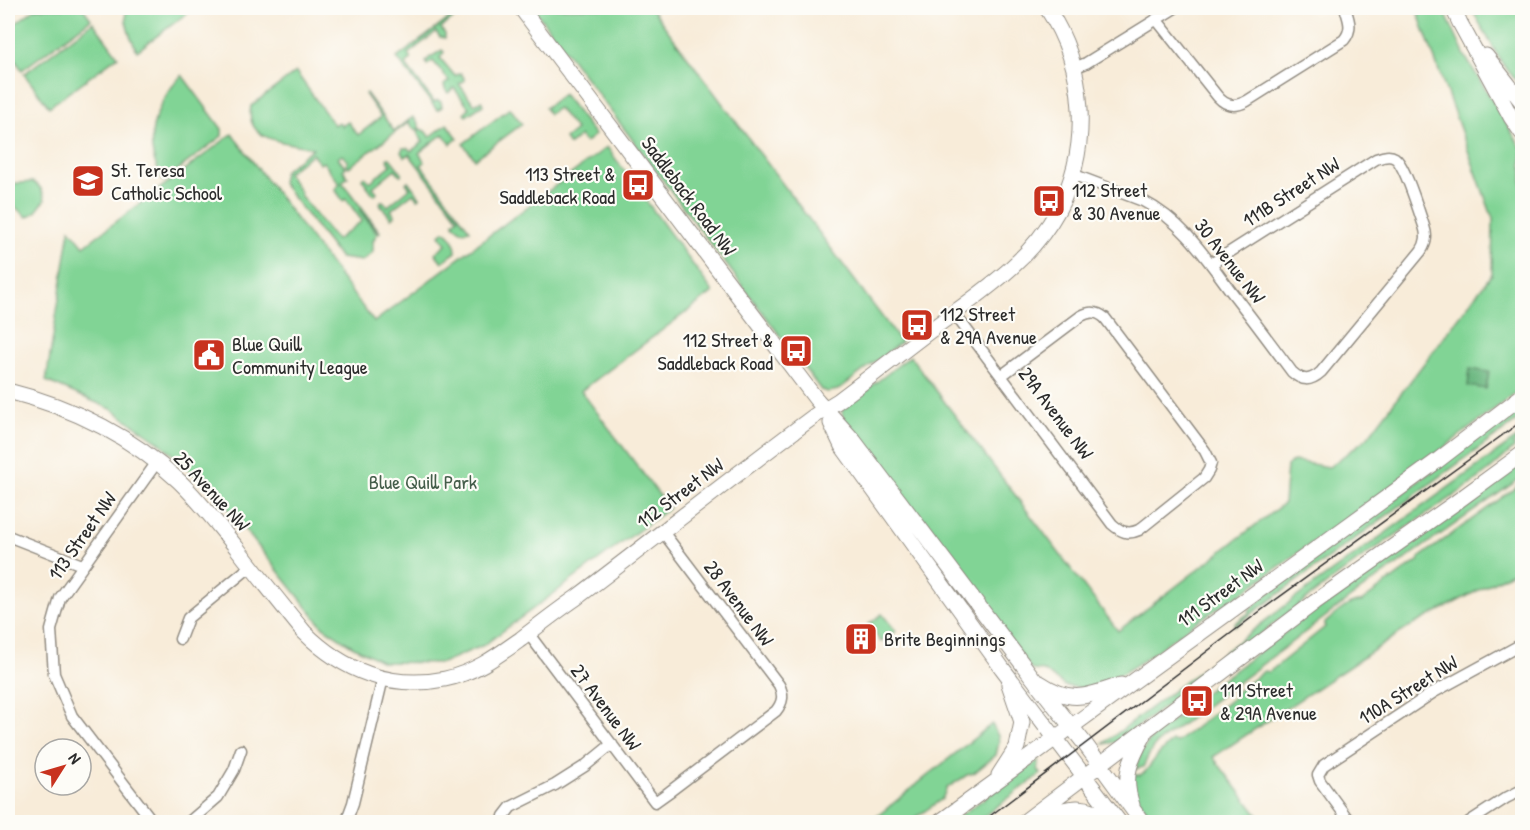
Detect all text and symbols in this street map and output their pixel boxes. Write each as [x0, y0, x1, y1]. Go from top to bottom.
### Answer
street label: Saddleback Road NW [636, 130, 744, 261]
street label: 111B Street NW [1237, 150, 1345, 233]
place label: St. Teresa Catholic School [111, 156, 223, 206]
place label: 113 Street & Saddleback Road [500, 160, 615, 210]
school or university icon: St. Teresa Catholic School [70, 163, 106, 199]
bus stop icon: 113 Street & Saddleback Road [620, 167, 656, 203]
place label: 112 Street & 30 Avenue [1072, 176, 1160, 226]
bus stop icon: 112 Street & 30 Avenue [1031, 183, 1067, 219]
street label: 30 Avenue NW [1189, 213, 1272, 309]
place label: 112 Street & 29A Avenue [940, 300, 1037, 350]
bus stop icon: 112 Street & 29A Avenue [899, 307, 935, 343]
place label: 112 Street & Saddleback Road [658, 326, 773, 376]
place label: Blue Quill Community League [232, 330, 368, 380]
bus stop icon: 112 Street & Saddleback Road [778, 333, 814, 369]
public building icon: Blue Quill Community League [191, 337, 227, 373]
street label: 29A Avenue NW [1013, 361, 1100, 465]
street label: 25 Avenue NW [168, 445, 257, 537]
street label: 112 Street NW [631, 451, 729, 534]
park label: Blue Quill Park [369, 468, 477, 495]
street label: 113 Street NW [41, 486, 122, 585]
street label: 111 Street NW [1171, 552, 1269, 633]
street label: 28 Avenue NW [698, 554, 781, 652]
building icon: Brite Beginnings [843, 621, 879, 657]
place label: Brite Beginnings [884, 625, 1006, 652]
street label: 110A Street NW [1353, 648, 1463, 731]
street label: 27 Avenue NW [565, 658, 648, 756]
place label: 111 Street & 29A Avenue [1220, 676, 1317, 726]
bus stop icon: 111 Street & 29A Avenue [1179, 683, 1215, 719]
north arrow [33, 737, 93, 797]
text: N [64, 748, 87, 768]

